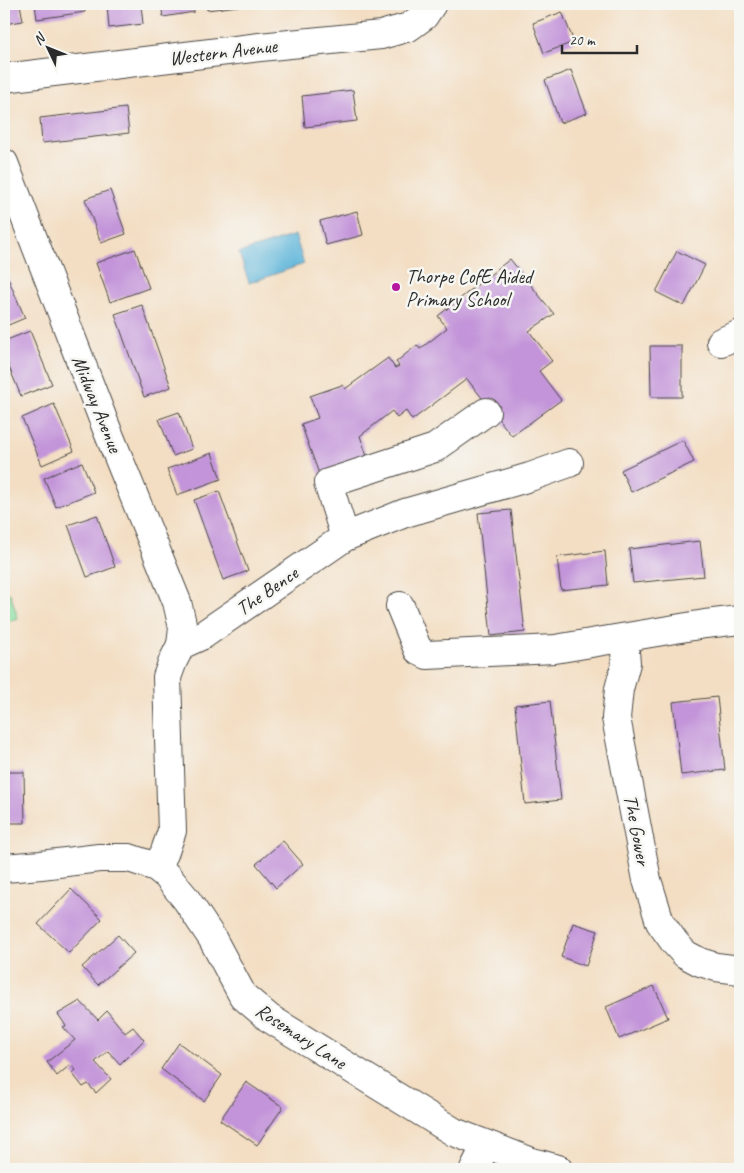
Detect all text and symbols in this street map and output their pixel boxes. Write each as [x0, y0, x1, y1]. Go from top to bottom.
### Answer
north arrow [22, 22, 72, 72]
scale bar [562, 22, 636, 54]
text: N [30, 29, 50, 48]
text: 20 m [569, 31, 596, 50]
street label: Western Avenue [168, 33, 280, 71]
place label: Thorpe CofE Aided Primary School [406, 264, 535, 312]
marker: Thorpe CofE Aided Primary School [390, 281, 402, 293]
street label: Midway Avenue [66, 352, 128, 457]
street label: The Bence [231, 560, 304, 621]
street label: The Gower [618, 793, 656, 869]
street label: Rosemary Lane [251, 997, 352, 1075]

